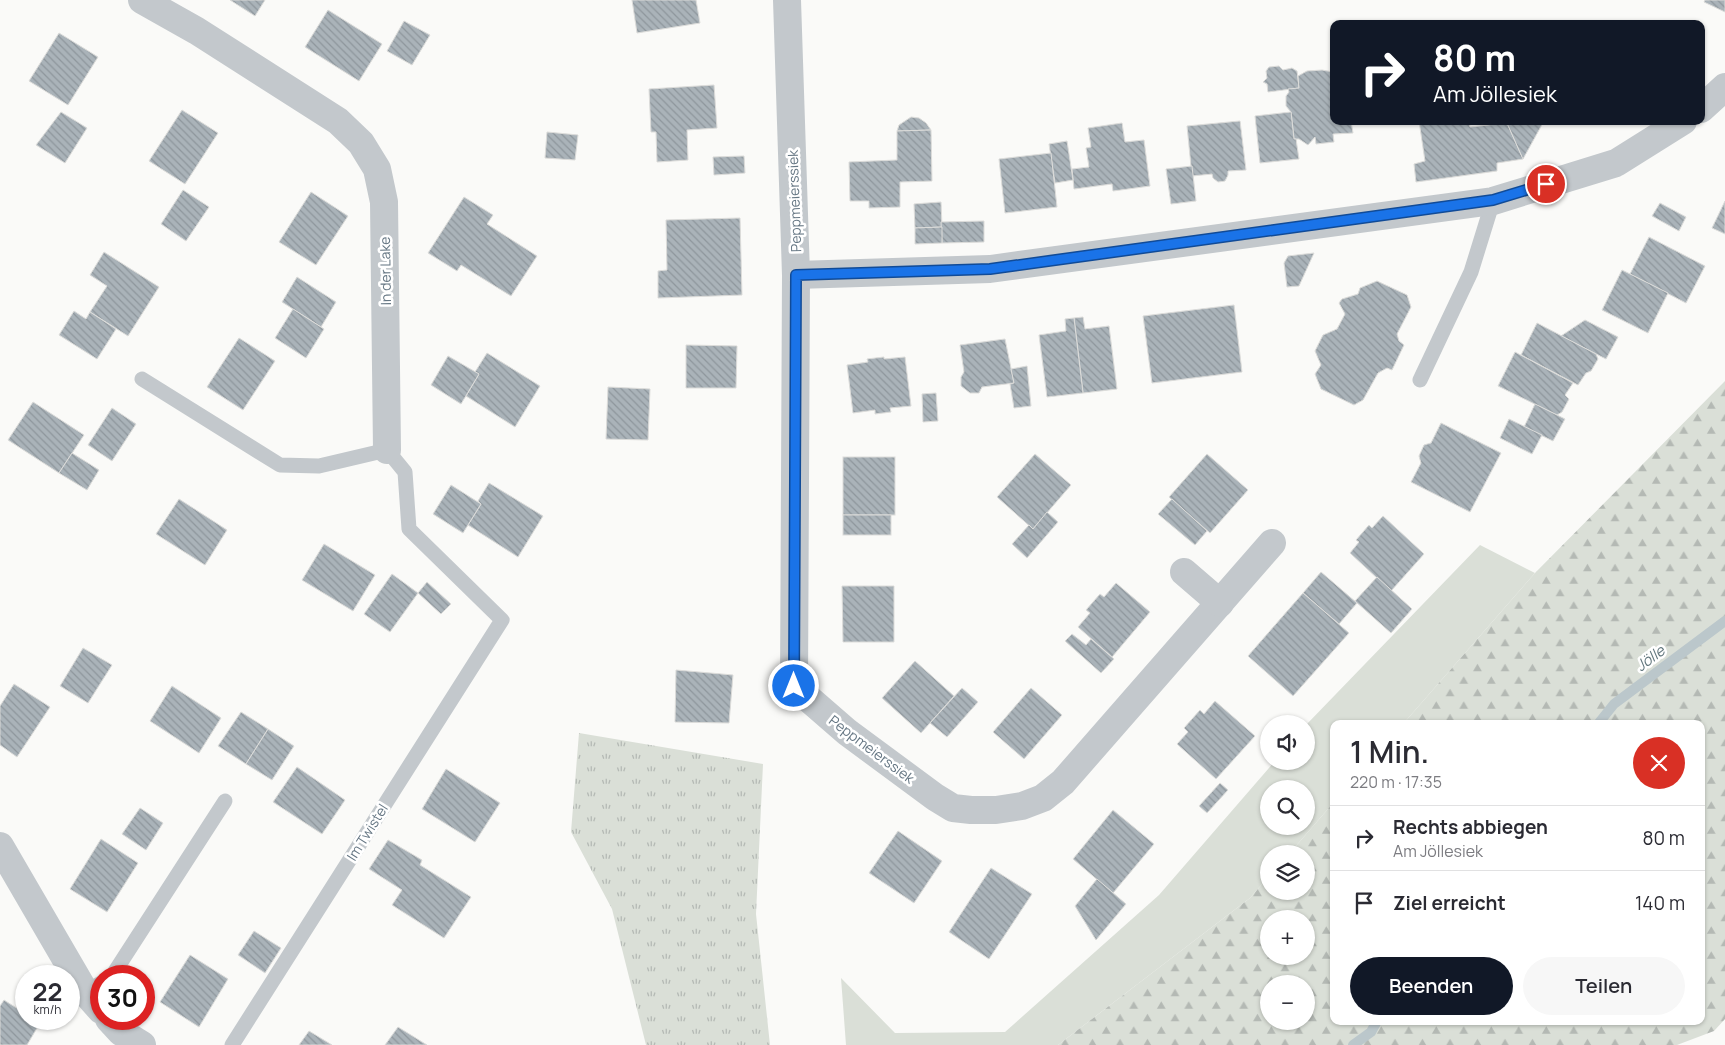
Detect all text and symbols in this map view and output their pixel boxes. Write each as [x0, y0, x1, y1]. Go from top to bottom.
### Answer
text: 80 m [1433, 34, 1516, 82]
icon: right [1350, 40, 1415, 105]
text: Am Jöllesiek [1433, 79, 1557, 109]
street label: Peppmeierssiek [783, 149, 805, 252]
pin [1525, 163, 1567, 205]
icon: arrive [1532, 170, 1560, 198]
street label: In der Lake [375, 237, 395, 305]
water label: Jölle [1631, 639, 1670, 676]
position arrow [767, 659, 819, 711]
street label: Peppmeierssiek [825, 711, 919, 788]
map controls [1260, 715, 1315, 1030]
button: sound [1260, 715, 1315, 770]
text: 1 Min. [1350, 731, 1429, 772]
button: close [1633, 737, 1685, 789]
text: 220 m · 17:35 [1350, 771, 1442, 793]
button: search [1260, 780, 1315, 835]
street label: Im Twistel [342, 800, 392, 864]
text: Rechts abbiegen [1393, 814, 1548, 840]
icon: right [1350, 824, 1378, 852]
text: 80 m [1642, 825, 1685, 851]
text: Am Jöllesiek [1393, 840, 1483, 862]
button: layers [1260, 845, 1315, 900]
icon: arrive [1350, 889, 1378, 917]
text: Ziel erreicht [1393, 890, 1506, 916]
text: 140 m [1635, 890, 1685, 916]
button: + [1260, 910, 1315, 965]
button: Beenden [1350, 957, 1513, 1015]
button: Teilen [1523, 957, 1685, 1015]
speed limit sign: 30 [90, 965, 155, 1030]
text: 22 [33, 974, 62, 1009]
button: − [1260, 975, 1315, 1030]
text: km/h [34, 1001, 61, 1018]

